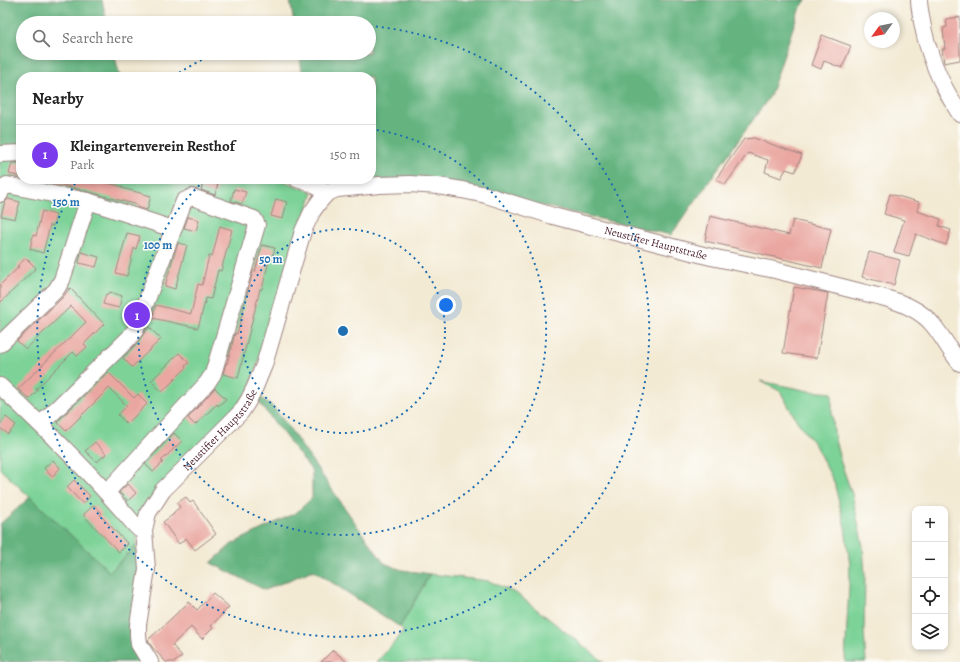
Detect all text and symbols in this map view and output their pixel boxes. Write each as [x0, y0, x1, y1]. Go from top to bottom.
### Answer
north arrow [864, 12, 900, 48]
search box [16, 16, 376, 60]
icon: search [30, 27, 52, 49]
text: Search here [62, 28, 133, 48]
text: Nearby [32, 87, 83, 110]
text: Kleingartenverein Resthof [70, 136, 235, 156]
text: 1 [43, 146, 47, 163]
text: 150 m [330, 146, 360, 163]
text: Park [70, 156, 94, 173]
text: 150 m [52, 194, 80, 210]
street label: Neustifter Hauptstraße [603, 222, 709, 263]
text: 100 m [144, 237, 172, 253]
text: 50 m [259, 251, 283, 267]
your location [436, 295, 456, 315]
pin: 1 [124, 300, 150, 330]
centre of rings [336, 324, 350, 338]
street label: Neustifter Hauptstraße [179, 386, 260, 474]
map controls [912, 506, 948, 650]
button: + [912, 506, 948, 542]
button: − [912, 542, 948, 578]
button: locate [912, 578, 948, 614]
button: layers [912, 614, 948, 650]

